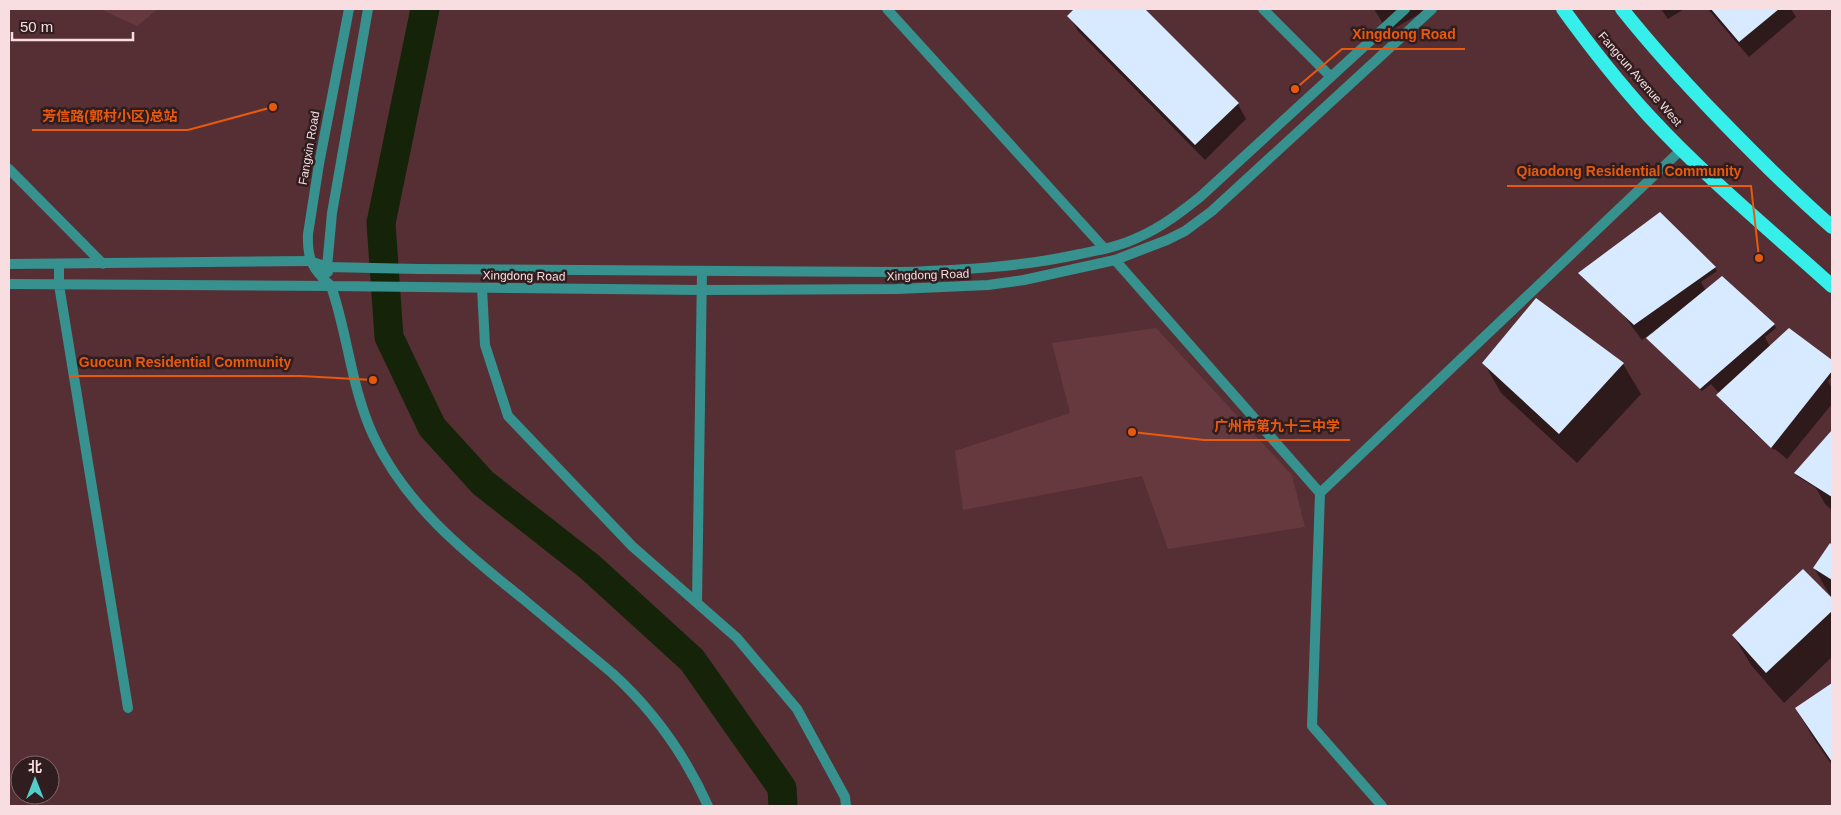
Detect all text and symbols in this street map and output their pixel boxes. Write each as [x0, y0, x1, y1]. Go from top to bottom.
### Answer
scale bar [12, 10, 134, 42]
text: 50 m [20, 18, 53, 35]
callout: Xingdong Road [1342, 20, 1465, 49]
text: Xingdong Road [1352, 26, 1456, 42]
street label: Fangcun Avenue West [1595, 29, 1685, 129]
callout: 芳信路(郭村小区)总站 [32, 101, 188, 130]
text: 芳信路(郭村小区)总站 [42, 108, 178, 124]
street label: Fangxin Road [296, 110, 322, 186]
callout: Qiaodong Residential Community [1507, 157, 1751, 186]
text: Qiaodong Residential Community [1517, 163, 1742, 179]
street label: Xingdong Road [886, 267, 970, 283]
street label: Xingdong Road [483, 268, 565, 284]
callout: Guocun Residential Community [69, 347, 301, 376]
text: Guocun Residential Community [79, 354, 291, 370]
callout: 广州市第九十三中学 [1204, 411, 1350, 440]
text: 广州市第九十三中学 [1214, 418, 1340, 434]
north arrow [10, 755, 60, 805]
text: 北 [28, 759, 42, 775]

